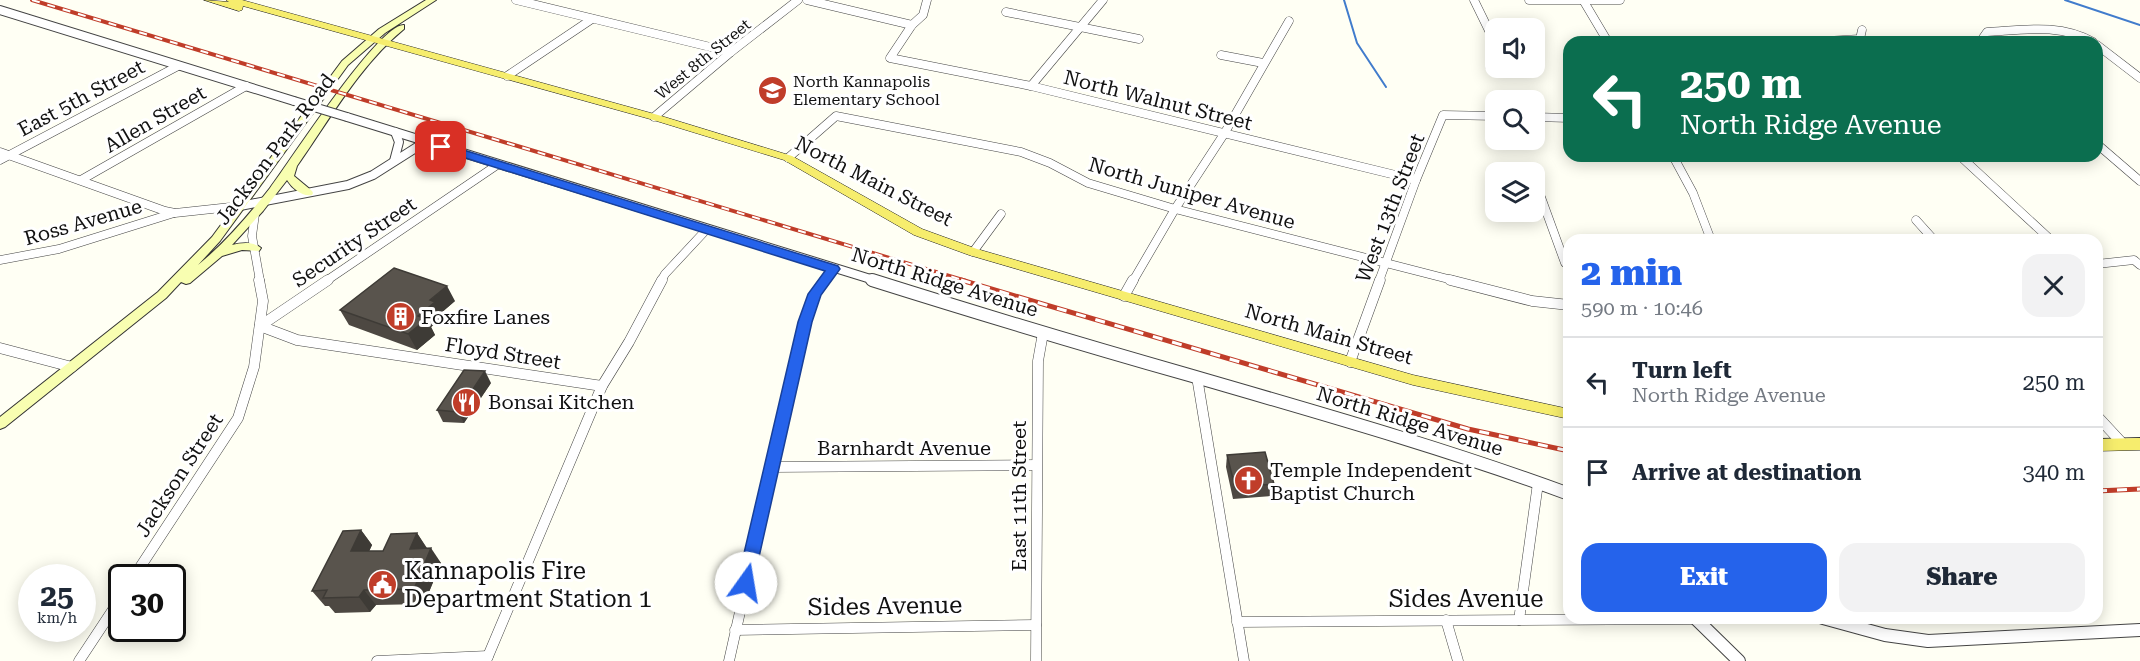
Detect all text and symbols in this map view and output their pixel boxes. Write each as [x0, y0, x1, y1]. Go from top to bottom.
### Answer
street label: West 8th Street [651, 15, 755, 103]
map controls [1485, 18, 1545, 222]
button: sound [1485, 18, 1545, 78]
street label: East 5th Street [14, 54, 149, 141]
text: 250 m [1680, 59, 1802, 108]
icon: left [1581, 60, 1659, 138]
street label: North Walnut Street [1061, 65, 1255, 135]
street label: Jackson Park Road [210, 69, 340, 229]
place label: North Kannapolis Elementary School [793, 72, 940, 109]
school or university icon: North Kannapolis Elementary School [756, 74, 788, 106]
street label: Allen Street [100, 80, 210, 158]
button: search [1485, 90, 1545, 150]
text: North Ridge Avenue [1680, 109, 1942, 141]
pin [415, 121, 466, 172]
icon: arrive [424, 130, 457, 163]
street label: West 13th Street [1351, 130, 1430, 286]
street label: North Main Street [791, 131, 957, 231]
street label: North Juniper Avenue [1086, 152, 1298, 234]
button: layers [1485, 162, 1545, 222]
street label: Security Street [288, 191, 421, 292]
street label: Ross Avenue [21, 194, 145, 250]
street label: North Ridge Avenue [849, 242, 1041, 322]
text: 2 min [1581, 252, 1682, 294]
button: close [2022, 254, 2085, 317]
text: 590 m · 10:46 [1581, 296, 1703, 320]
street label: North Main Street [1242, 299, 1416, 370]
building icon: Foxfire Lanes [384, 301, 416, 333]
place label: Foxfire Lanes [421, 305, 550, 329]
street label: Floyd Street [443, 332, 563, 374]
text: Turn left [1632, 358, 1732, 383]
icon: left [1581, 366, 1614, 399]
text: 250 m [2022, 370, 2085, 395]
street label: North Ridge Avenue [1314, 381, 1506, 461]
text: North Ridge Avenue [1632, 383, 1826, 407]
restaurant icon: Bonsai Kitchen [451, 386, 483, 418]
place label: Bonsai Kitchen [488, 390, 635, 414]
street label: Jackson Street [130, 408, 228, 541]
street label: East 11th Street [1007, 420, 1031, 571]
street label: Barnhardt Avenue [817, 436, 991, 460]
icon: arrive [1581, 456, 1614, 489]
place label: Temple Independent Baptist Church [1270, 458, 1472, 505]
text: Arrive at destination [1632, 460, 1861, 485]
text: 340 m [2022, 460, 2085, 485]
church icon: Temple Independent Baptist Church [1233, 465, 1265, 497]
button: Exit [1581, 543, 1827, 612]
button: Share [1839, 543, 2085, 612]
position arrow [714, 551, 778, 615]
place label: Kannapolis Fire Department Station 1 [404, 557, 652, 613]
speed limit sign: 30 [108, 564, 186, 642]
public building icon: Kannapolis Fire Department Station 1 [367, 569, 399, 601]
text: 25 [40, 578, 74, 613]
street label: Sides Avenue [1389, 585, 1543, 613]
street label: Sides Avenue [807, 591, 963, 621]
text: km/h [37, 609, 77, 627]

